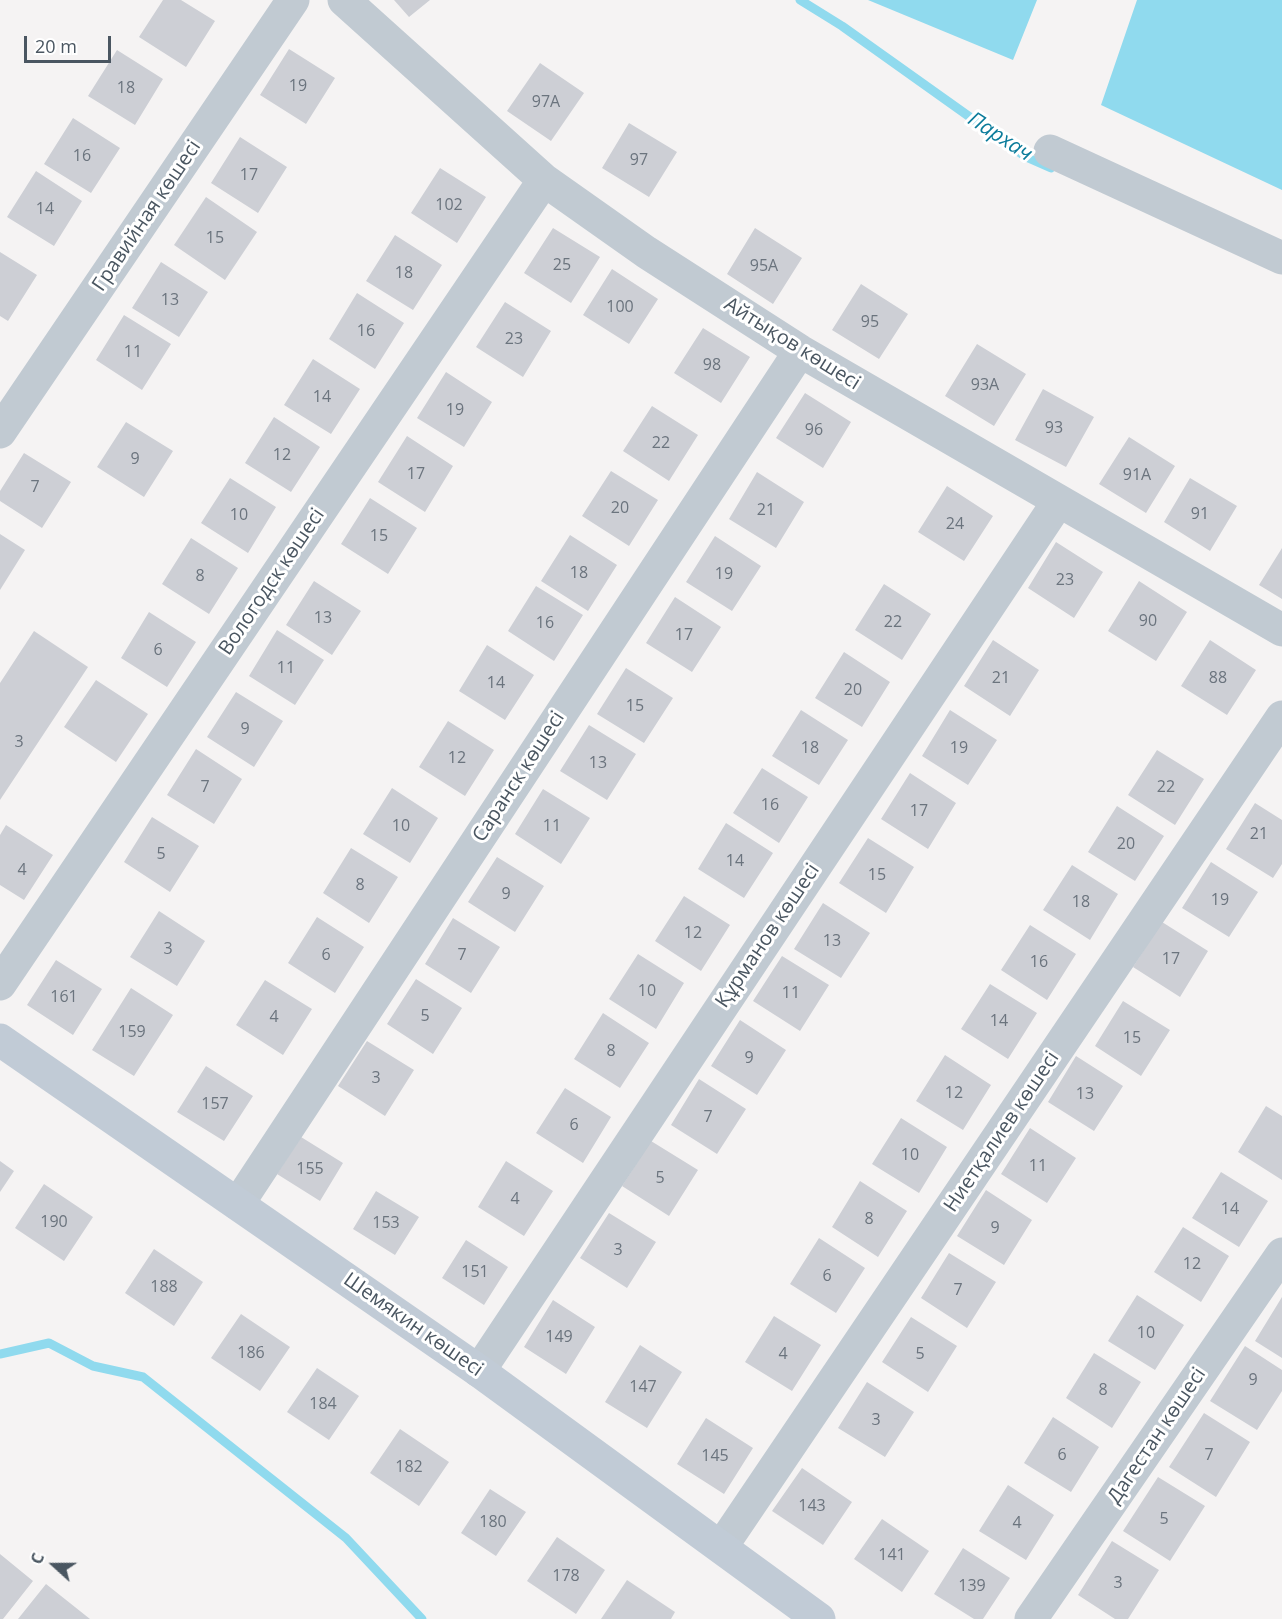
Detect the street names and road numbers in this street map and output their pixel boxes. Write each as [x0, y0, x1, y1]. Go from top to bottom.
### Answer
street label: Гравийная көшесі [88, 136, 206, 296]
street label: Айтықов көшесі [720, 293, 864, 395]
street label: Вологодск көшесі [214, 504, 330, 660]
street label: Саранск көшесі [468, 707, 570, 847]
street label: Құрманов көшесі [711, 859, 825, 1013]
street label: Ниетқалиев көшесі [939, 1047, 1065, 1217]
street label: Шемякин көшесі [339, 1268, 487, 1382]
street label: Дагестан көшесі [1103, 1364, 1211, 1508]

